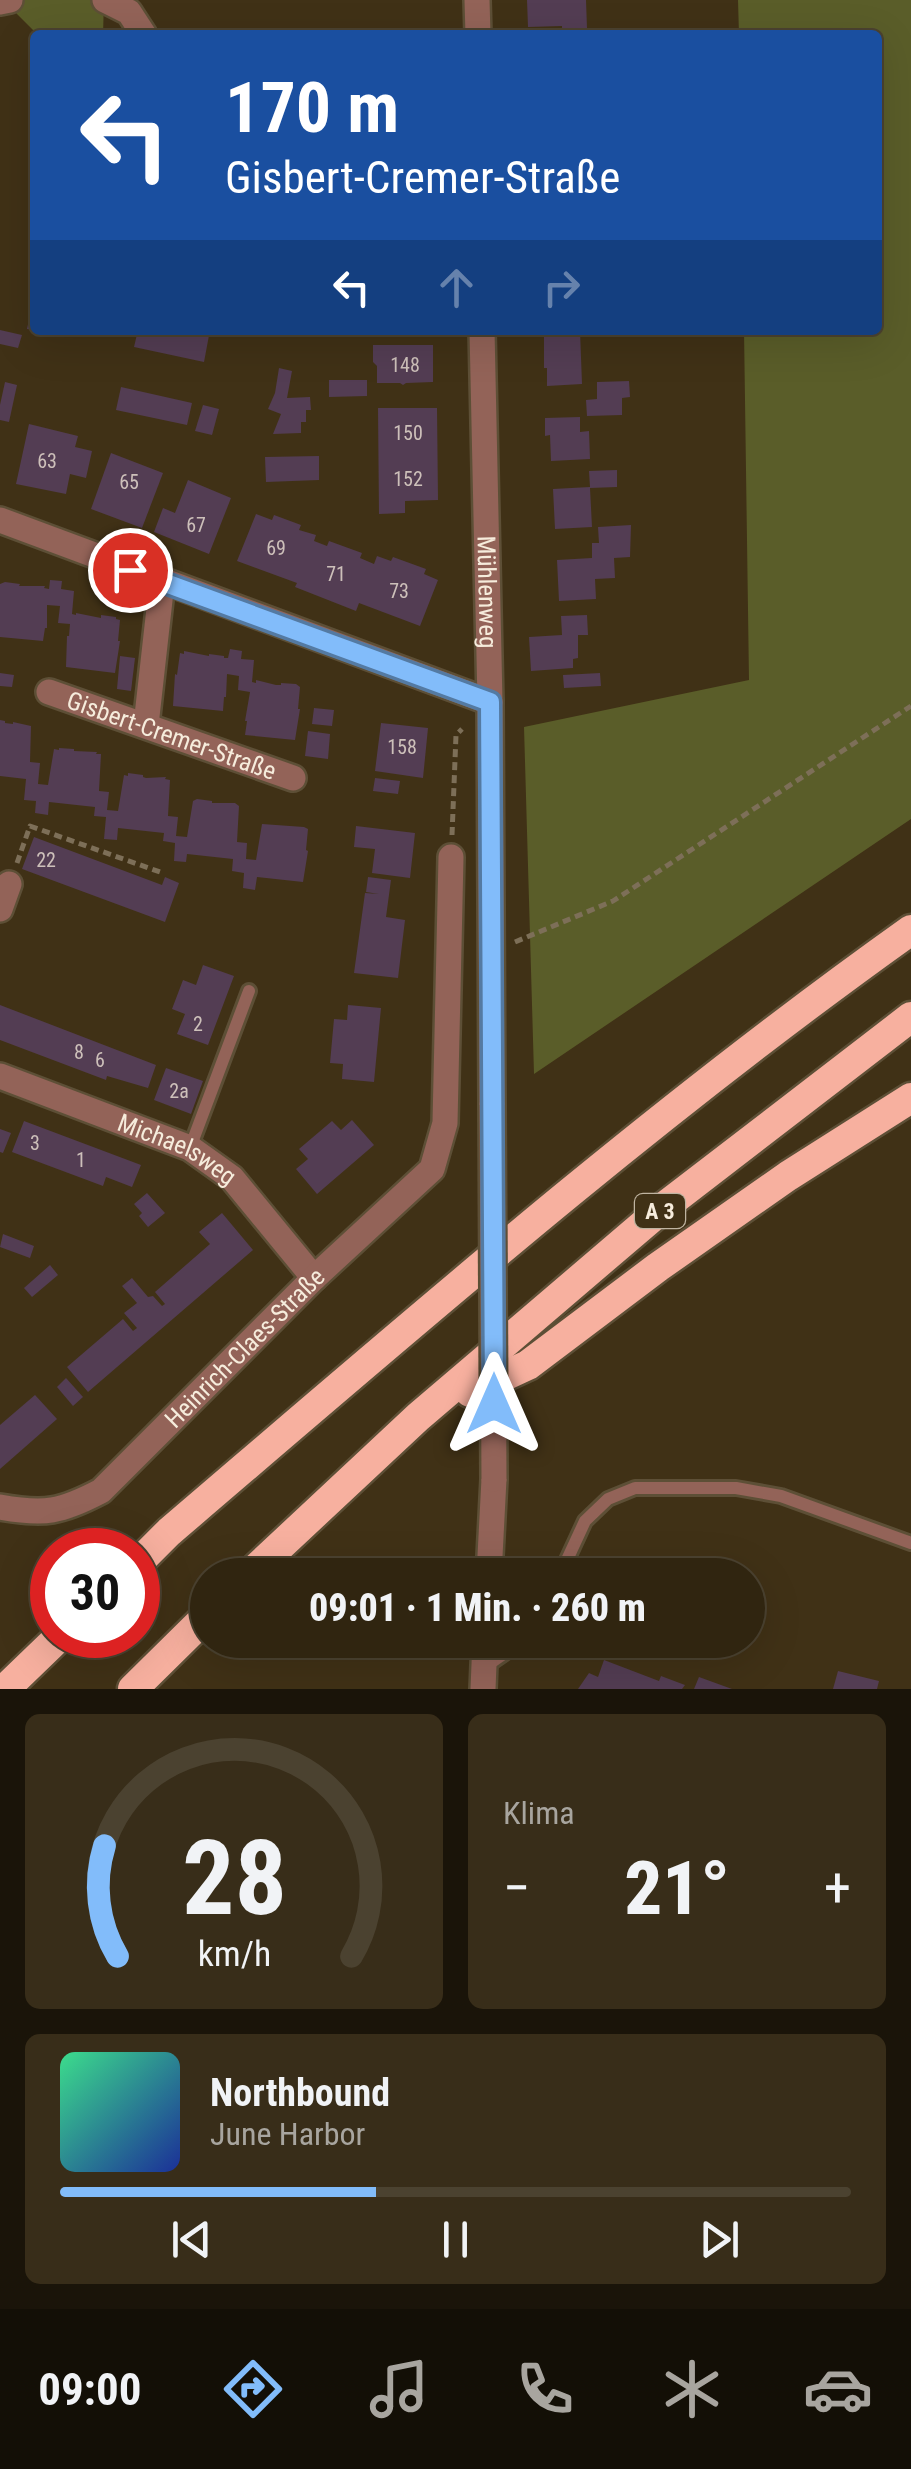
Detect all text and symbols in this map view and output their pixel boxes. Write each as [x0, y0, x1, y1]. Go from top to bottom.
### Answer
text: 170 m [225, 67, 399, 149]
icon: left [60, 70, 190, 200]
text: Gisbert-Cremer-Straße [225, 151, 620, 204]
icon: left [324, 260, 379, 315]
icon: ahead [429, 260, 484, 315]
icon: right [534, 260, 589, 315]
house number: 148 [390, 353, 420, 377]
house number: 150 [393, 421, 423, 445]
house number: 63 [37, 449, 57, 473]
house number: 152 [393, 467, 423, 491]
house number: 65 [119, 470, 139, 494]
house number: 67 [186, 513, 206, 537]
pin [88, 528, 173, 613]
street label: Mühlenweg [471, 535, 503, 649]
house number: 69 [266, 536, 286, 560]
icon: arrive [103, 543, 158, 598]
house number: 71 [326, 562, 346, 586]
house number: 73 [389, 579, 409, 603]
street label: Gisbert-Cremer-Straße [63, 685, 280, 786]
house number: 158 [387, 735, 417, 759]
house number: 22 [36, 848, 56, 872]
house number: 2 [193, 1012, 203, 1036]
house number: 8 [74, 1040, 84, 1064]
house number: 6 [95, 1048, 105, 1072]
house number: 2a [169, 1079, 189, 1103]
street label: Michaelsweg [114, 1108, 242, 1191]
house number: 3 [30, 1131, 40, 1155]
house number: 1 [76, 1148, 86, 1172]
road number: A 3 [635, 1194, 685, 1228]
street label: Heinrich-Claes-Straße [159, 1262, 331, 1434]
position arrow [442, 1352, 546, 1456]
speed limit sign: 30 [30, 1528, 160, 1658]
text: 09:01 · 1 Min. · 260 m [309, 1586, 646, 1630]
text: Klima [503, 1794, 575, 1832]
text: 28 [181, 1818, 287, 1939]
text: 21° [624, 1844, 730, 1932]
text: − [503, 1856, 531, 1920]
text: + [824, 1856, 851, 1920]
text: km/h [197, 1933, 271, 1975]
text: Northbound [210, 2071, 390, 2115]
text: June Harbor [210, 2115, 365, 2153]
icon: previous [164, 2212, 219, 2267]
icon: pause [428, 2212, 483, 2267]
icon: next [692, 2212, 747, 2267]
icon: directions [218, 2354, 288, 2424]
icon: music [364, 2354, 434, 2424]
icon: phone [510, 2354, 580, 2424]
icon: climate [657, 2354, 727, 2424]
icon: car [803, 2354, 873, 2424]
text: 09:00 [38, 2363, 141, 2416]

